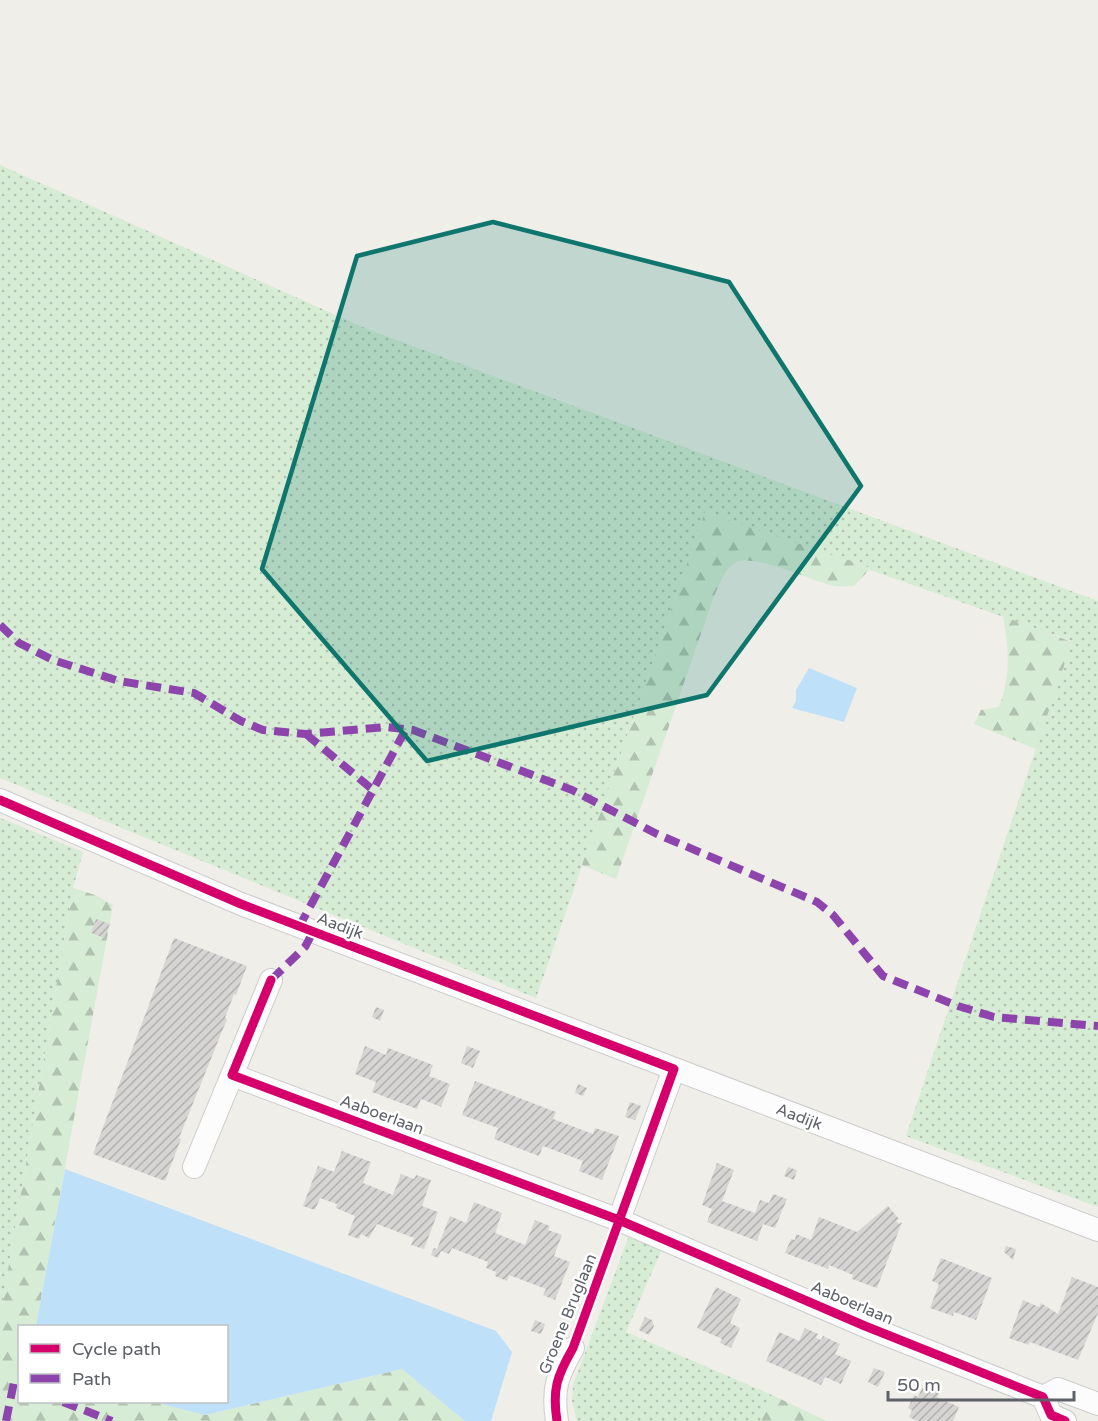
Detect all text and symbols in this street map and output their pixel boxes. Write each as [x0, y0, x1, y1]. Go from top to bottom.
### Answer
street label: Aadijk [314, 908, 366, 944]
street label: Aaboerlaan [337, 1091, 427, 1139]
street label: Aadijk [773, 1099, 825, 1135]
street label: Groene Bruglaan [535, 1251, 601, 1377]
street label: Aaboerlaan [808, 1277, 896, 1329]
legend [18, 1325, 228, 1403]
text: Cycle path [72, 1338, 161, 1360]
scale bar [888, 1364, 1074, 1402]
text: Path [72, 1368, 111, 1390]
text: 50 m [897, 1374, 941, 1396]

